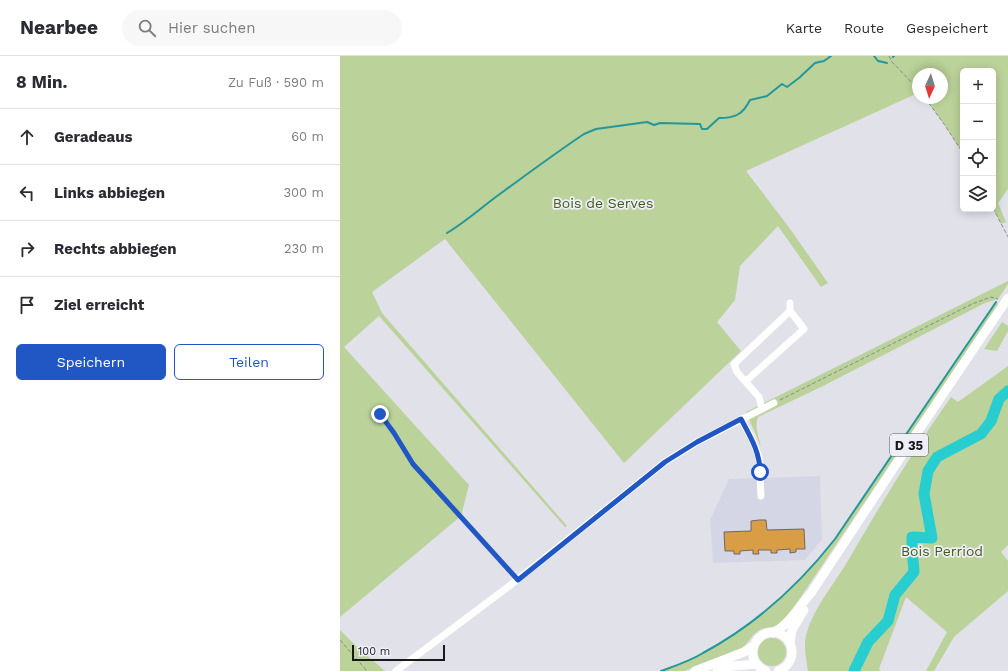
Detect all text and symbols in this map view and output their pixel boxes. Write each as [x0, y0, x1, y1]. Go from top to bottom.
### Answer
search box [122, 10, 402, 46]
text: Nearbee [20, 16, 98, 39]
icon: search [136, 17, 158, 39]
text: Hier suchen [168, 19, 255, 37]
text: Karte [786, 20, 822, 36]
text: Route [844, 20, 884, 36]
text: Gespeichert [906, 20, 988, 36]
north arrow [912, 68, 948, 104]
map controls [960, 68, 996, 212]
button: + [960, 68, 996, 104]
text: 8 Min. [16, 72, 67, 92]
text: Zu Fuß · 590 m [228, 75, 324, 90]
button: − [960, 104, 996, 140]
icon: ahead [16, 126, 38, 148]
text: Geradeaus [54, 128, 133, 146]
text: 60 m [291, 129, 324, 144]
button: locate [960, 140, 996, 176]
button: layers [960, 176, 996, 212]
icon: left [16, 182, 38, 204]
text: Links abbiegen [54, 184, 165, 202]
text: 300 m [283, 185, 324, 200]
park label: Bois de Serves [553, 195, 653, 211]
icon: right [16, 238, 38, 260]
text: Rechts abbiegen [54, 240, 176, 258]
text: 230 m [284, 241, 324, 256]
icon: arrive [16, 294, 38, 316]
text: Ziel erreicht [54, 296, 144, 314]
button: Speichern [16, 344, 166, 380]
button: Teilen [174, 344, 324, 380]
route end [371, 405, 389, 423]
road number: D 35 [890, 434, 928, 456]
route start [751, 463, 769, 481]
park label: Bois Perriod [901, 543, 983, 559]
scale bar [352, 643, 445, 662]
text: 100 m [358, 645, 390, 658]

